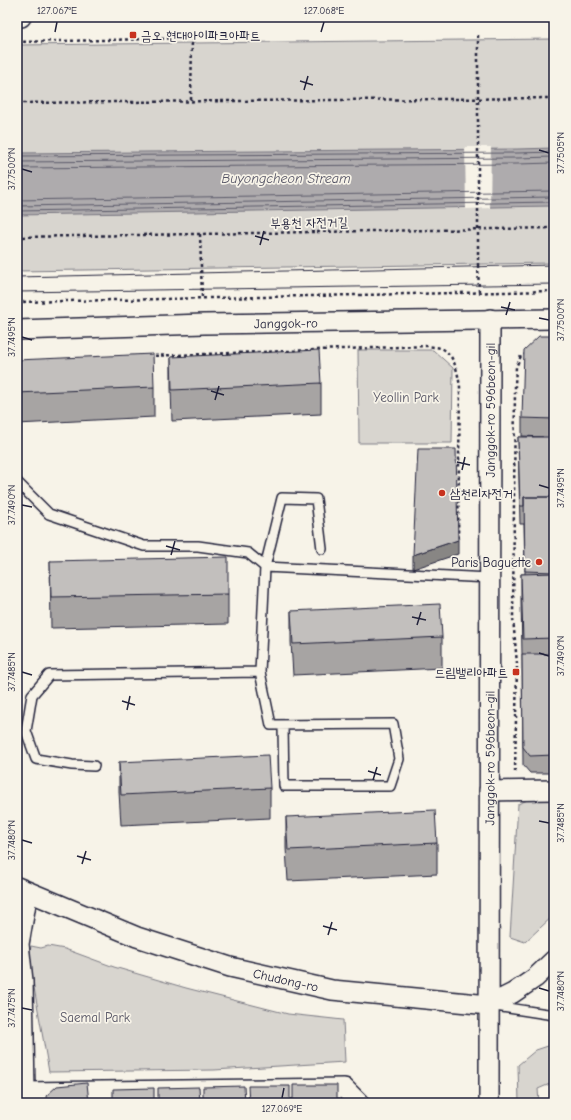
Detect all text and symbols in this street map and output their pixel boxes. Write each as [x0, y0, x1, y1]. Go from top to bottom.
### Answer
text: 127.067°E [37, 5, 77, 17]
text: 127.068°E [304, 5, 344, 17]
place label: 금오 현대아이파크아파트 [141, 28, 260, 43]
marker: 금오 현대아이파크아파트 [128, 30, 138, 40]
text: 37.7505°N [555, 132, 567, 174]
text: 37.7500°N [6, 148, 18, 190]
water label: Buyongcheon Stream [221, 170, 351, 187]
street label: 부용천 자전거길 [270, 214, 348, 231]
text: 37.7500°N [555, 299, 567, 341]
street label: Janggok-ro [254, 315, 318, 331]
text: 37.7495°N [6, 317, 18, 357]
street label: Janggok-ro 596beon-gil [483, 343, 498, 477]
park label: Yeollin Park [373, 390, 439, 405]
text: 37.7495°N [555, 468, 567, 508]
text: 37.7490°N [6, 485, 18, 525]
place label: 삼천리자전거 [450, 486, 513, 501]
marker: 삼천리자전거 [437, 488, 447, 498]
place label: Paris Baguette [451, 555, 531, 570]
marker: Paris Baguette [534, 557, 544, 567]
text: 37.7490°N [555, 636, 567, 676]
text: 37.7485°N [6, 652, 18, 692]
place label: 드림밸리아파트 [435, 665, 508, 680]
marker: 드림밸리아파트 [511, 667, 521, 677]
street label: Janggok-ro 596beon-gil [482, 691, 498, 825]
text: 37.7485°N [555, 803, 567, 843]
text: 37.7480°N [6, 820, 18, 860]
street label: Chudong-ro [252, 965, 320, 995]
text: 37.7480°N [555, 971, 567, 1011]
text: 37.7475°N [6, 988, 18, 1028]
park label: Saemal Park [60, 1010, 131, 1025]
text: 127.069°E [262, 1103, 302, 1115]

